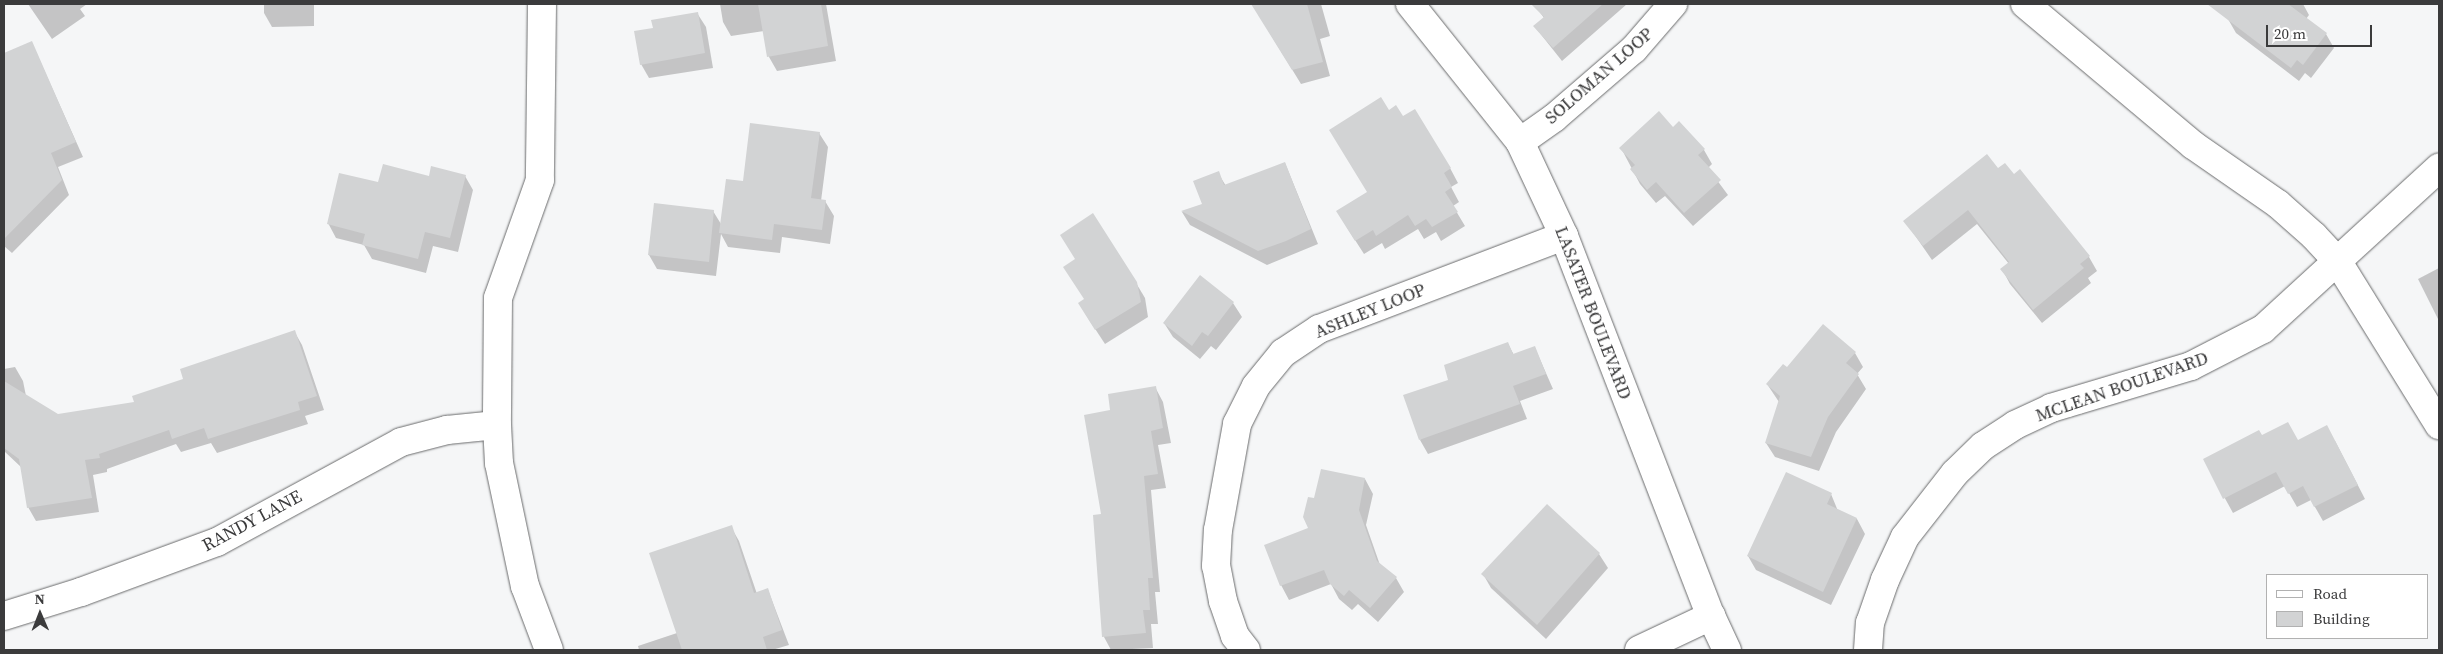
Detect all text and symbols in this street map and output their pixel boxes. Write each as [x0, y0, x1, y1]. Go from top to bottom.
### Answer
scale bar [2268, 15, 2374, 47]
street label: SOLOMAN LOOP [1541, 23, 1657, 129]
text: 20 m [2274, 23, 2306, 44]
street label: LASATER BOULEVARD [1550, 223, 1636, 403]
street label: ASHLEY LOOP [1311, 279, 1429, 343]
street label: MCLEAN BOULEVARD [2033, 347, 2211, 427]
street label: RANDY LANE [198, 486, 306, 556]
legend [2266, 574, 2428, 639]
text: Road [2313, 583, 2347, 604]
north arrow [15, 589, 65, 639]
text: N [34, 589, 45, 609]
text: Building [2313, 608, 2370, 629]

